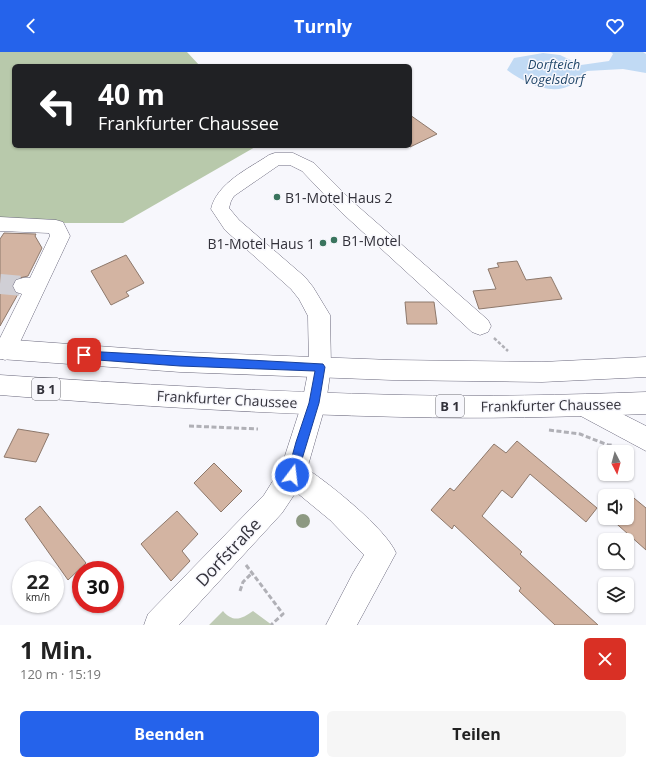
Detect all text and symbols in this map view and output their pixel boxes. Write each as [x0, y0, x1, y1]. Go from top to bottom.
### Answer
text: Turnly [294, 14, 352, 38]
icon: back [20, 15, 42, 37]
icon: heart [604, 15, 626, 37]
water label: Dorfteich Vogelsdorf [524, 55, 586, 88]
text: 40 m [98, 75, 165, 113]
icon: left [32, 80, 84, 132]
text: Frankfurter Chaussee [98, 111, 279, 135]
place label: B1-Motel Haus 2 [285, 188, 393, 207]
marker: B1-Motel Haus 2 [272, 192, 282, 202]
place label: B1-Motel [342, 231, 401, 250]
place label: B1-Motel Haus 1 [207, 234, 315, 253]
marker: B1-Motel [329, 235, 339, 245]
marker: B1-Motel Haus 1 [318, 238, 328, 248]
pin [67, 338, 101, 372]
icon: arrive [73, 344, 95, 366]
road number: B 1 [32, 378, 60, 400]
street label: Frankfurter Chaussee [156, 386, 298, 412]
street label: Frankfurter Chaussee [480, 394, 622, 416]
road number: B 1 [436, 395, 464, 417]
north arrow [598, 445, 634, 481]
map controls [598, 445, 634, 613]
position arrow [271, 454, 313, 496]
button: sound [598, 489, 634, 525]
street label: Dorfstraße [190, 513, 266, 591]
button: search [598, 533, 634, 569]
speed limit sign: 30 [72, 561, 124, 613]
text: 22 [27, 568, 49, 595]
button: layers [598, 577, 634, 613]
text: km/h [26, 590, 50, 604]
text: 1 Min. [20, 633, 93, 666]
button: close [584, 638, 626, 680]
text: 120 m · 15:19 [20, 665, 101, 683]
button: Beenden [20, 711, 319, 757]
button: Teilen [327, 711, 626, 757]

